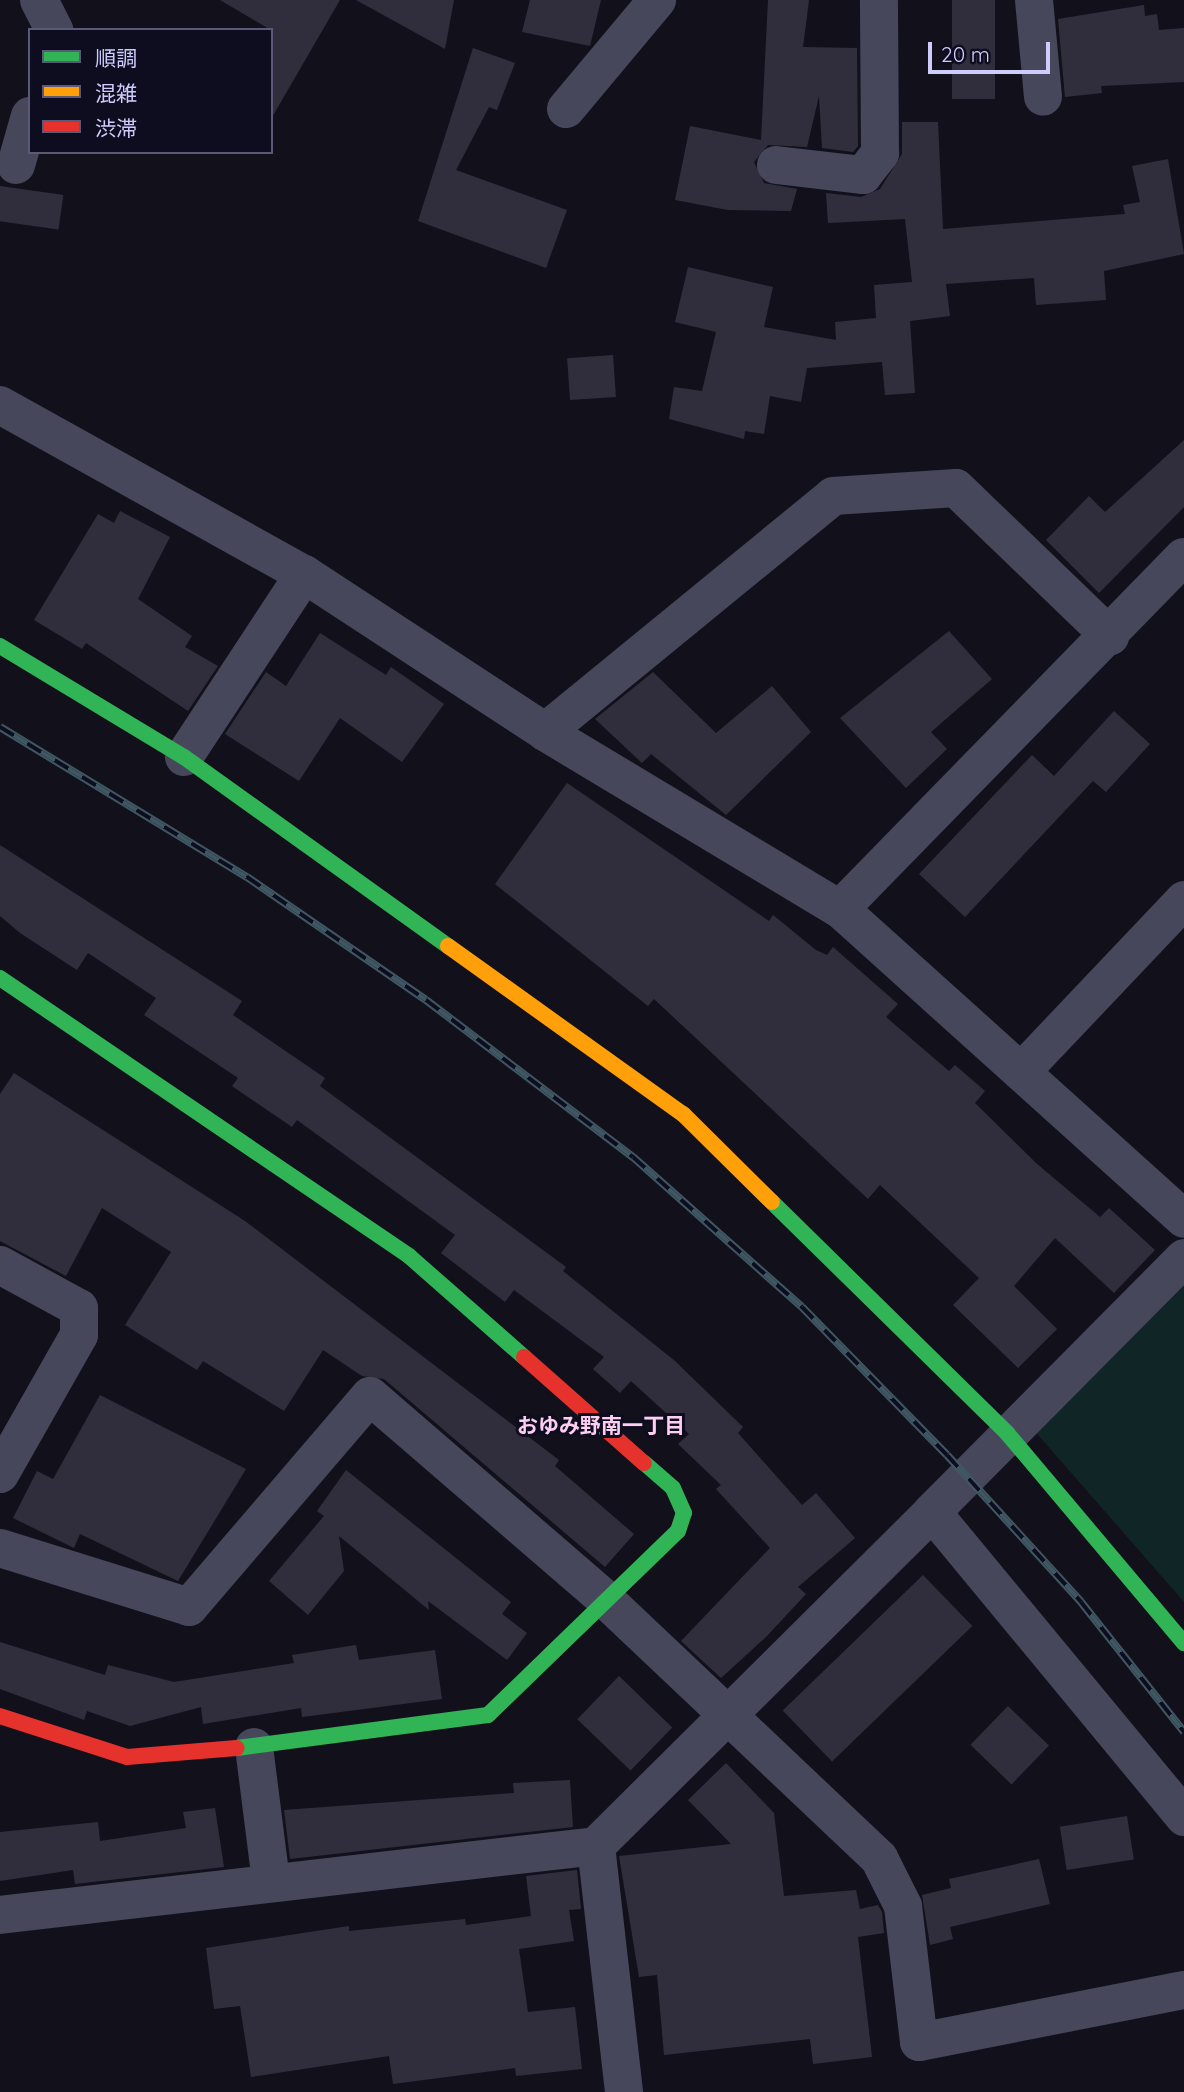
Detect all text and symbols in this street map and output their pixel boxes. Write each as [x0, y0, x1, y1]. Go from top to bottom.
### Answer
legend [28, 28, 273, 154]
scale bar [932, 28, 1054, 72]
text: 20 m [941, 41, 990, 67]
text: 順調 [95, 45, 137, 71]
text: 混雑 [95, 80, 137, 106]
text: 渋滞 [95, 115, 137, 141]
district label: おゆみ野南一丁目 [517, 1412, 685, 1438]

